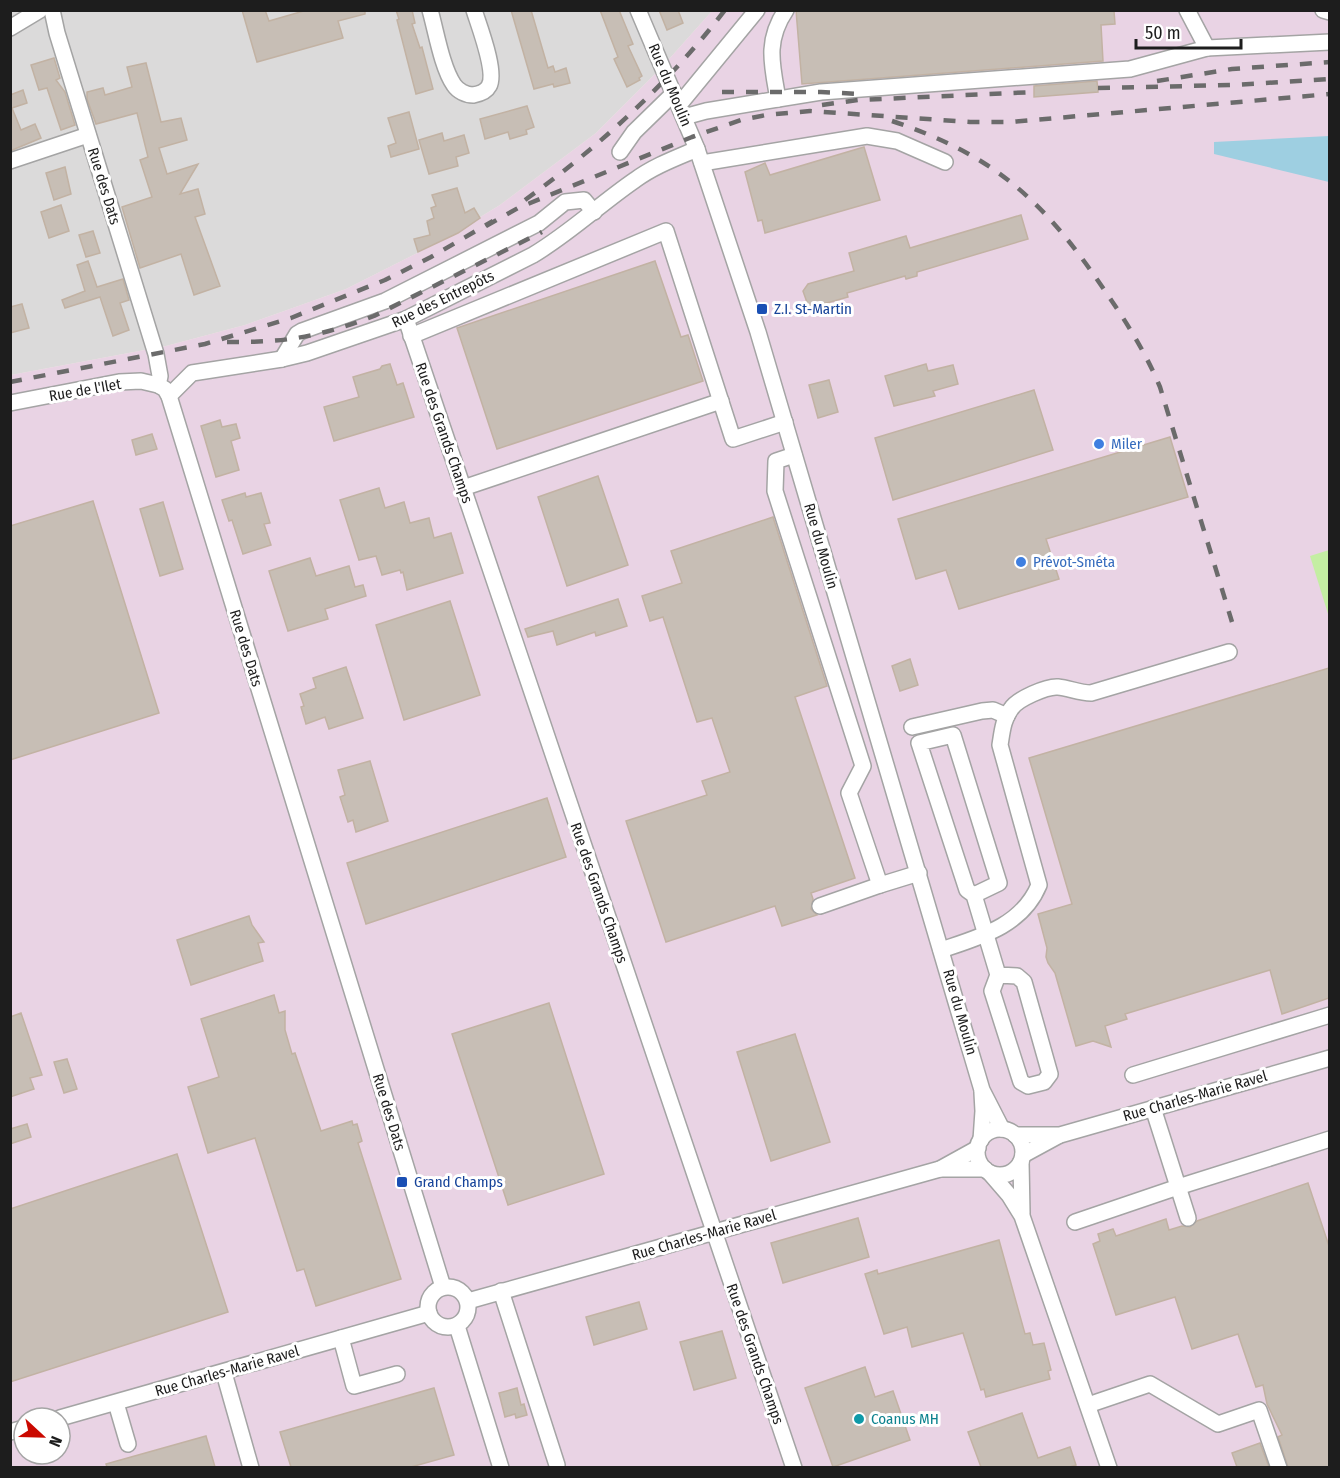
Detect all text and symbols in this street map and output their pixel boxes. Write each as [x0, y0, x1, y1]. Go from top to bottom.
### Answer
scale bar [1136, 12, 1241, 50]
text: 50 m [1145, 22, 1181, 44]
street label: Rue du Moulin [644, 41, 696, 129]
street label: Rue des Dats [84, 145, 124, 227]
street label: Rue des Entrepôts [389, 266, 497, 332]
place label: Z.I. St-Martin [774, 300, 852, 318]
marker: Z.I. St-Martin [755, 302, 769, 316]
street label: Rue des Grands Champs [411, 360, 477, 506]
street label: Rue de l'Ilet [48, 375, 123, 405]
place label: Miler [1111, 435, 1143, 453]
marker: Miler [1092, 437, 1106, 451]
street label: Rue du Moulin [800, 501, 842, 591]
place label: Prévot-Sméta [1033, 553, 1115, 571]
marker: Prévot-Sméta [1014, 555, 1028, 569]
street label: Rue des Dats [226, 607, 266, 689]
street label: Rue des Grands Champs [566, 820, 632, 966]
street label: Rue du Moulin [939, 967, 981, 1057]
street label: Rue Charles-Marie Ravel [1121, 1067, 1269, 1125]
street label: Rue des Dats [369, 1071, 409, 1153]
place label: Grand Champs [414, 1173, 503, 1191]
marker: Grand Champs [395, 1175, 409, 1189]
street label: Rue Charles-Marie Ravel [630, 1206, 778, 1264]
street label: Rue des Grands Champs [722, 1281, 788, 1427]
street label: Rue Charles-Marie Ravel [153, 1342, 301, 1400]
north arrow [12, 1406, 72, 1466]
place label: Coanus MH [871, 1410, 939, 1428]
marker: Coanus MH [852, 1412, 866, 1426]
text: N [45, 1433, 66, 1449]

